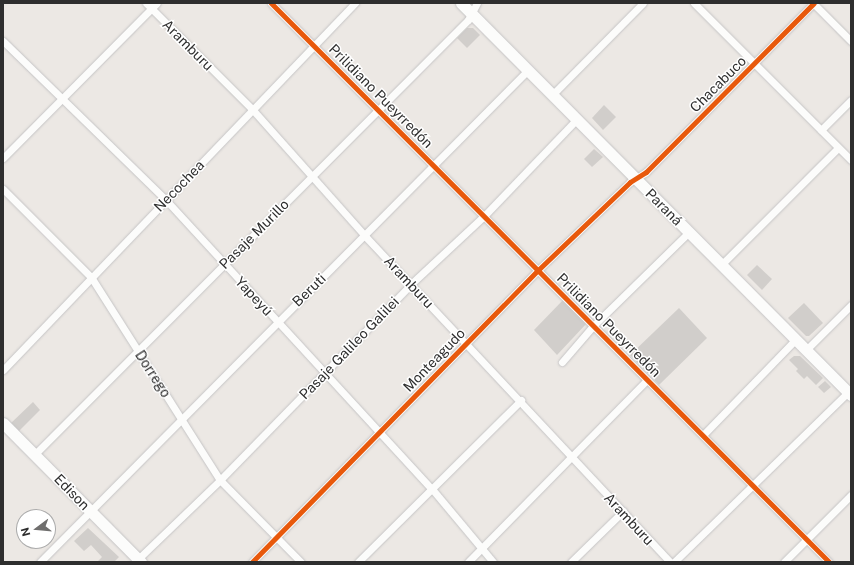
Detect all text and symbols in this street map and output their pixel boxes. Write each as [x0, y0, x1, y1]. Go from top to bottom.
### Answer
street label: Aramburu [159, 16, 217, 74]
street label: Prilidiano Pueyrredón [326, 41, 436, 151]
street label: Chacabuco [686, 52, 750, 116]
street label: Necochea [150, 157, 208, 215]
street label: Paraná [642, 185, 686, 229]
street label: Pasaje Murillo [216, 196, 292, 272]
street label: Aramburu [381, 252, 437, 312]
street label: Beruti [289, 270, 329, 310]
street label: Prilidiano Pueyrredón [554, 270, 664, 380]
street label: Yapeyú [232, 273, 276, 319]
street label: Pasaje Galileo Galilei [296, 293, 402, 403]
street label: Monteagudo [400, 325, 468, 395]
street label: Dorrego [132, 347, 174, 401]
street label: Edison [51, 470, 93, 514]
street label: Aramburu [601, 489, 657, 549]
north arrow [16, 509, 56, 549]
text: N [18, 526, 32, 538]

